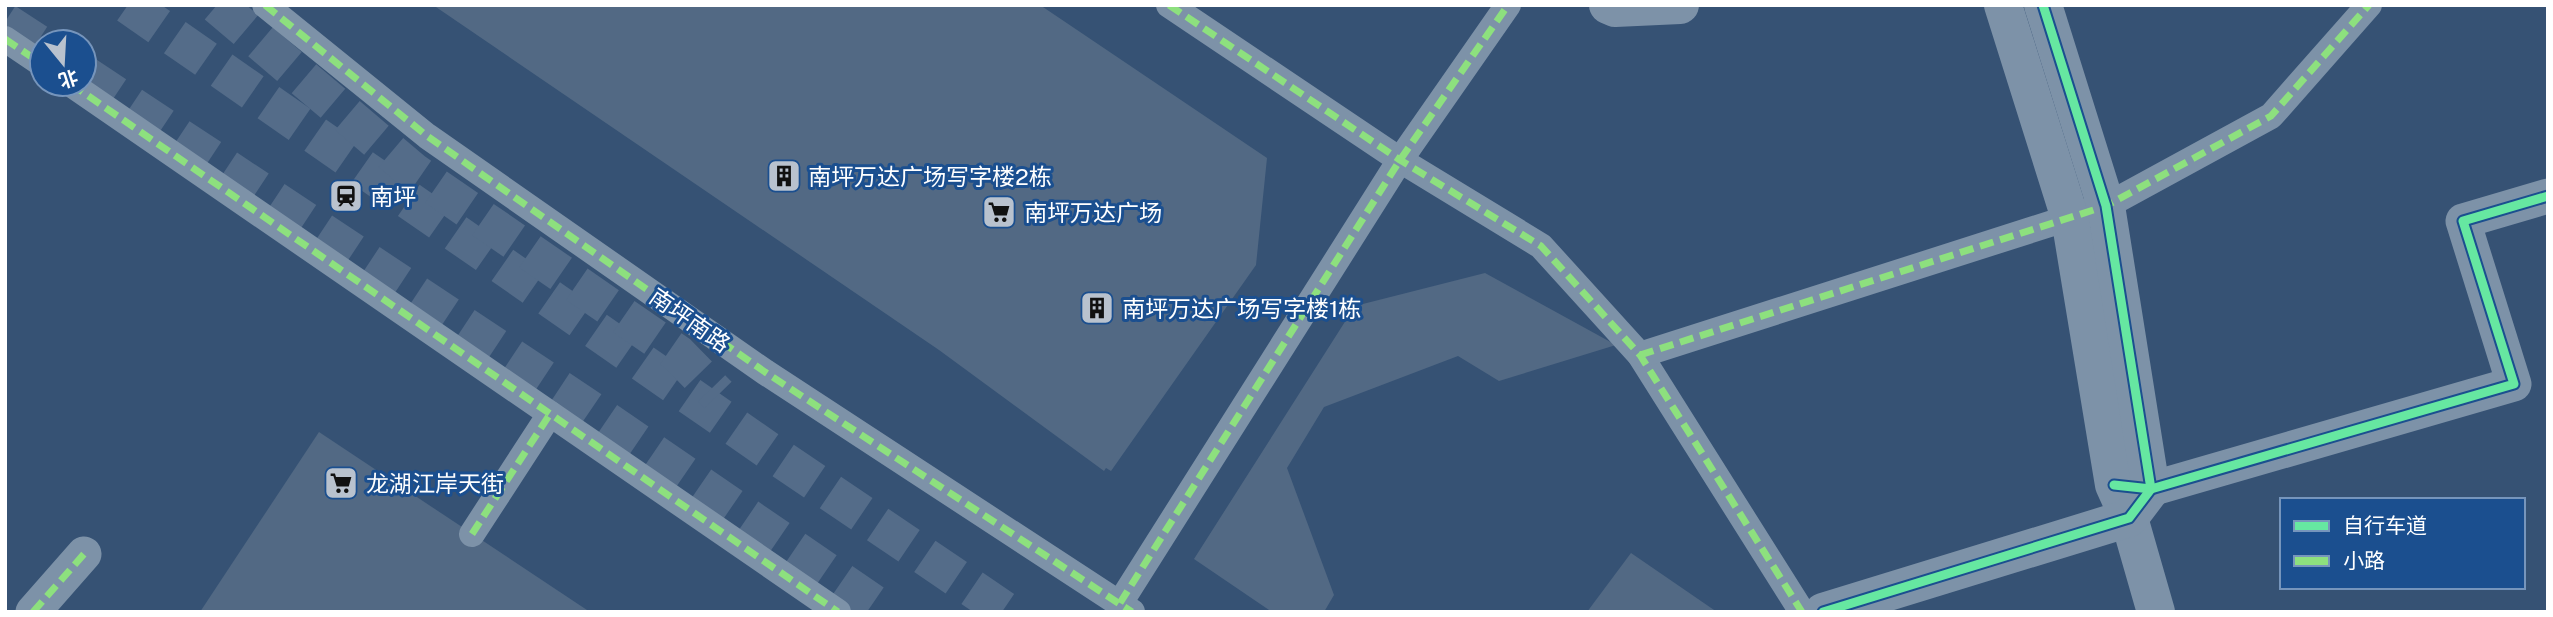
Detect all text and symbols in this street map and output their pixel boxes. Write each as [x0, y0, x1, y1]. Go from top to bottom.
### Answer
north arrow [28, 28, 98, 98]
text: 北 [56, 66, 81, 93]
building icon: 南坪万达广场写字楼2栋 [765, 157, 803, 195]
place label: 南坪万达广场写字楼2栋 [808, 163, 1052, 190]
station icon: 南坪 [327, 177, 365, 215]
place label: 南坪 [370, 183, 416, 210]
supermarket icon: 南坪万达广场 [980, 193, 1018, 231]
place label: 南坪万达广场 [1024, 199, 1162, 226]
street label: 南坪南路 [645, 283, 735, 357]
building icon: 南坪万达广场写字楼1栋 [1078, 289, 1116, 327]
place label: 南坪万达广场写字楼1栋 [1122, 295, 1361, 322]
supermarket icon: 龙湖江岸天街 [322, 464, 360, 502]
place label: 龙湖江岸天街 [366, 470, 504, 497]
legend [2280, 498, 2525, 589]
text: 自行车道 [2343, 513, 2427, 538]
text: 小路 [2343, 548, 2385, 573]

